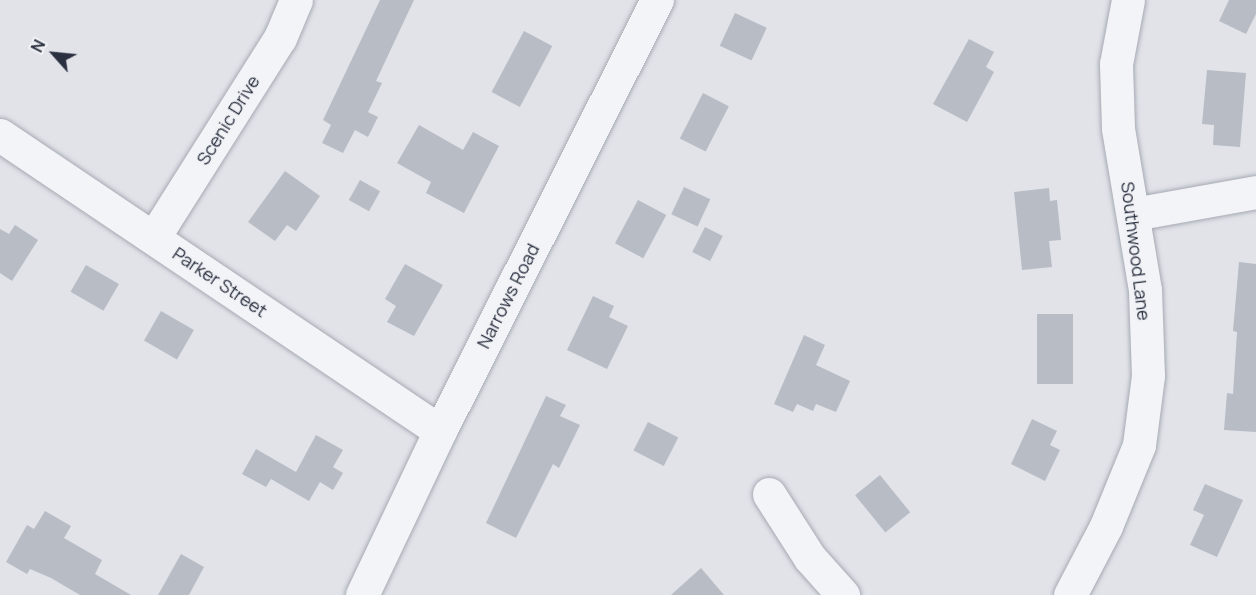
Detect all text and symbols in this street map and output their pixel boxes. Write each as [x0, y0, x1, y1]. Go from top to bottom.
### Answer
north arrow [24, 24, 84, 84]
text: N [26, 36, 50, 56]
street label: Scenic Drive [192, 71, 264, 169]
street label: Southwood Lane [1117, 180, 1155, 322]
street label: Narrows Road [472, 240, 544, 352]
street label: Parker Street [169, 243, 271, 321]

